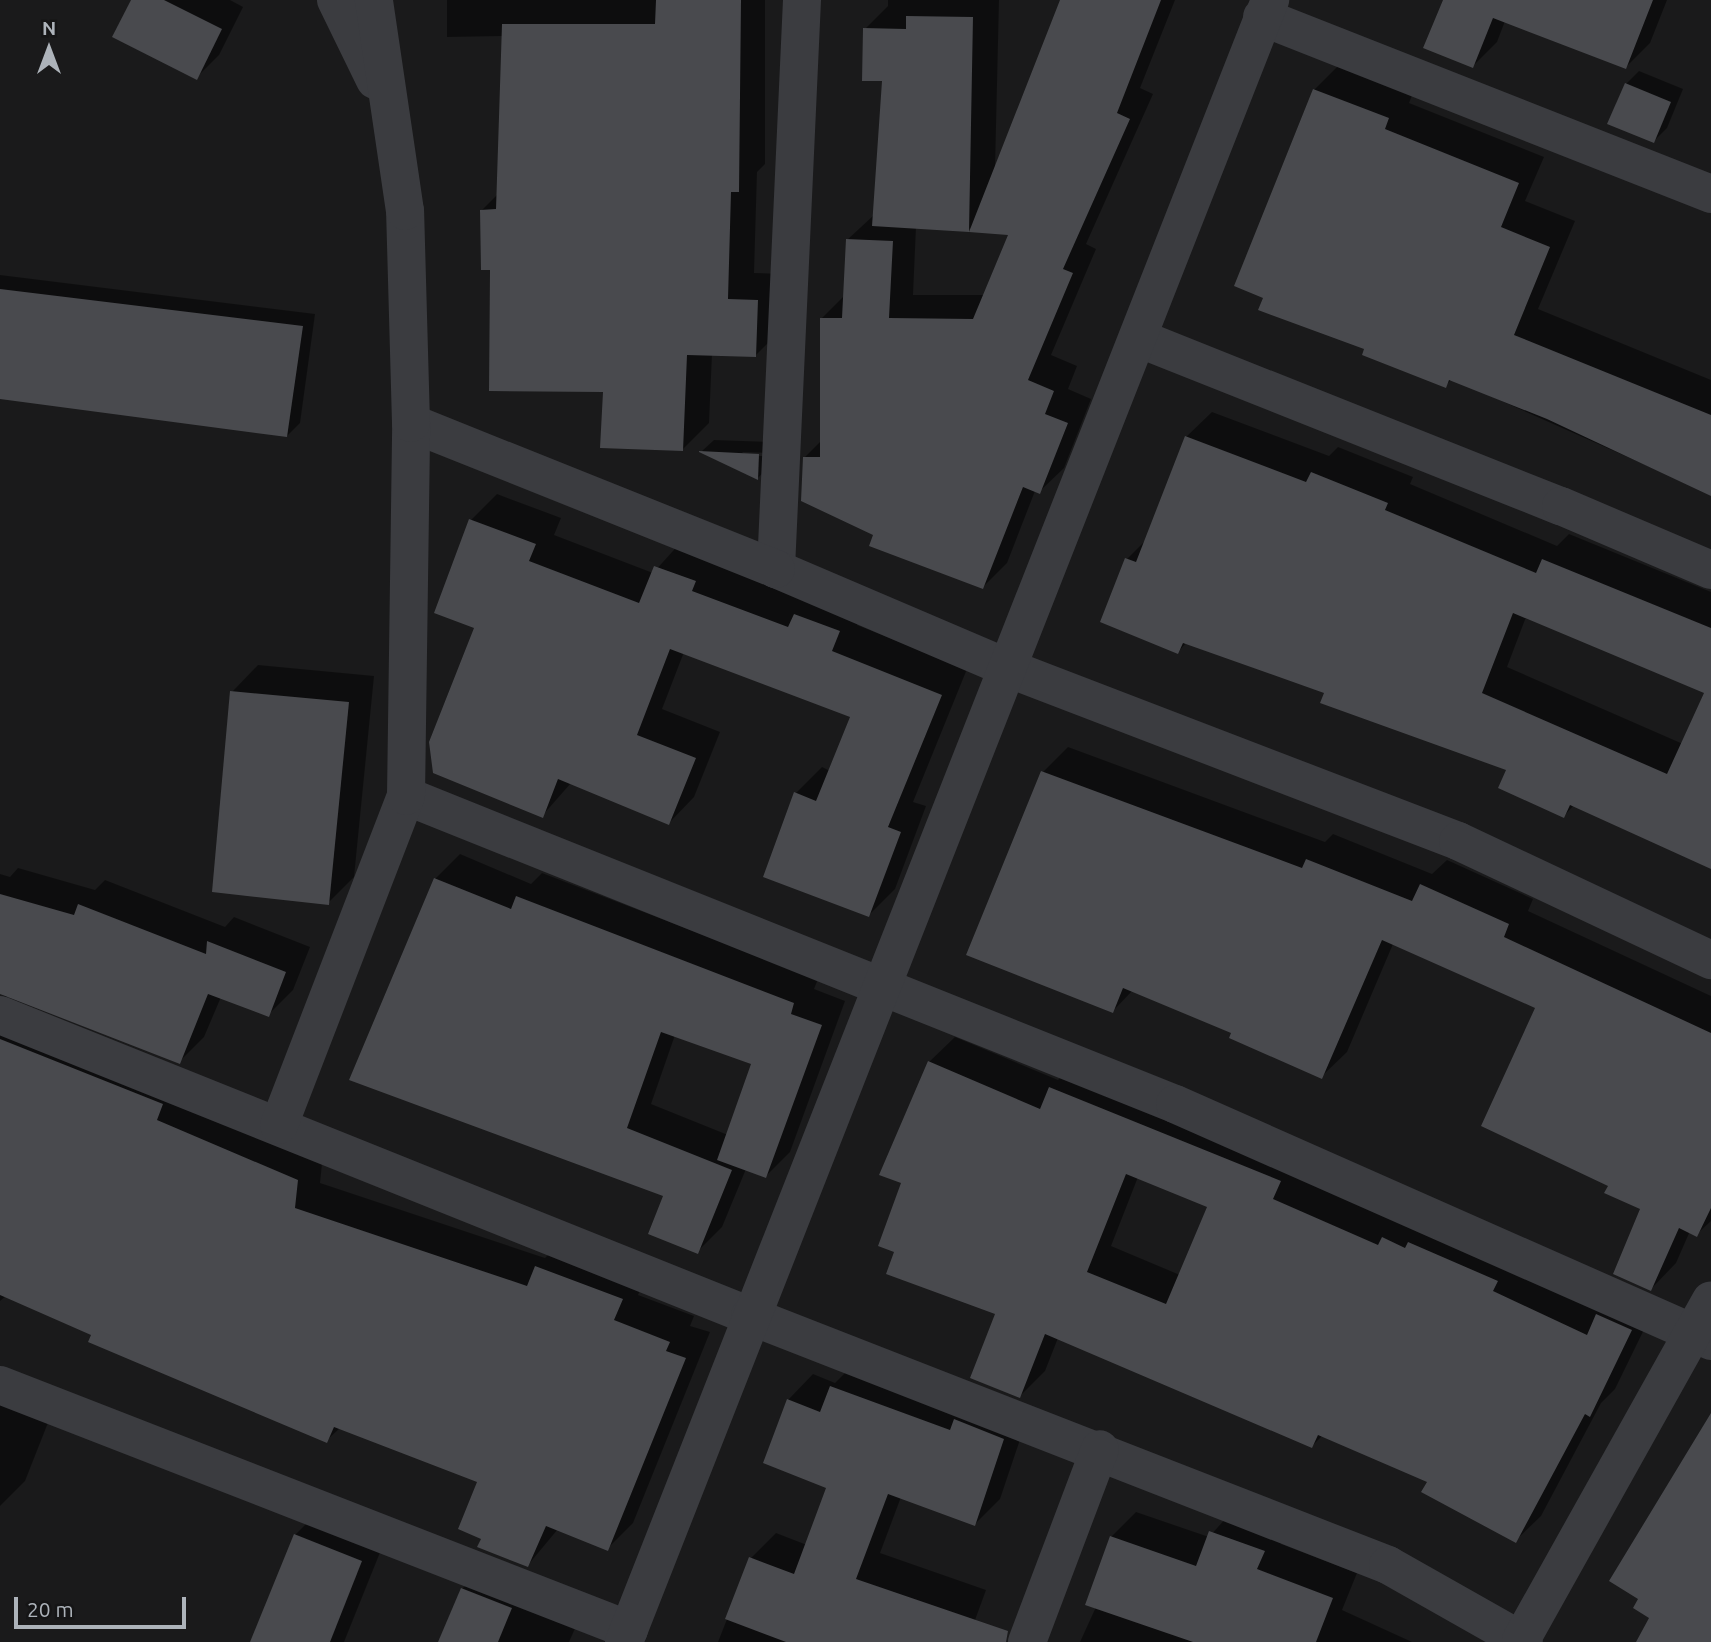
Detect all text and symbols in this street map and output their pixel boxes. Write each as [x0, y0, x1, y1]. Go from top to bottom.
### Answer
north arrow [14, 14, 84, 84]
text: N [42, 17, 56, 39]
scale bar [18, 1582, 189, 1626]
text: 20 m [27, 1597, 74, 1621]

